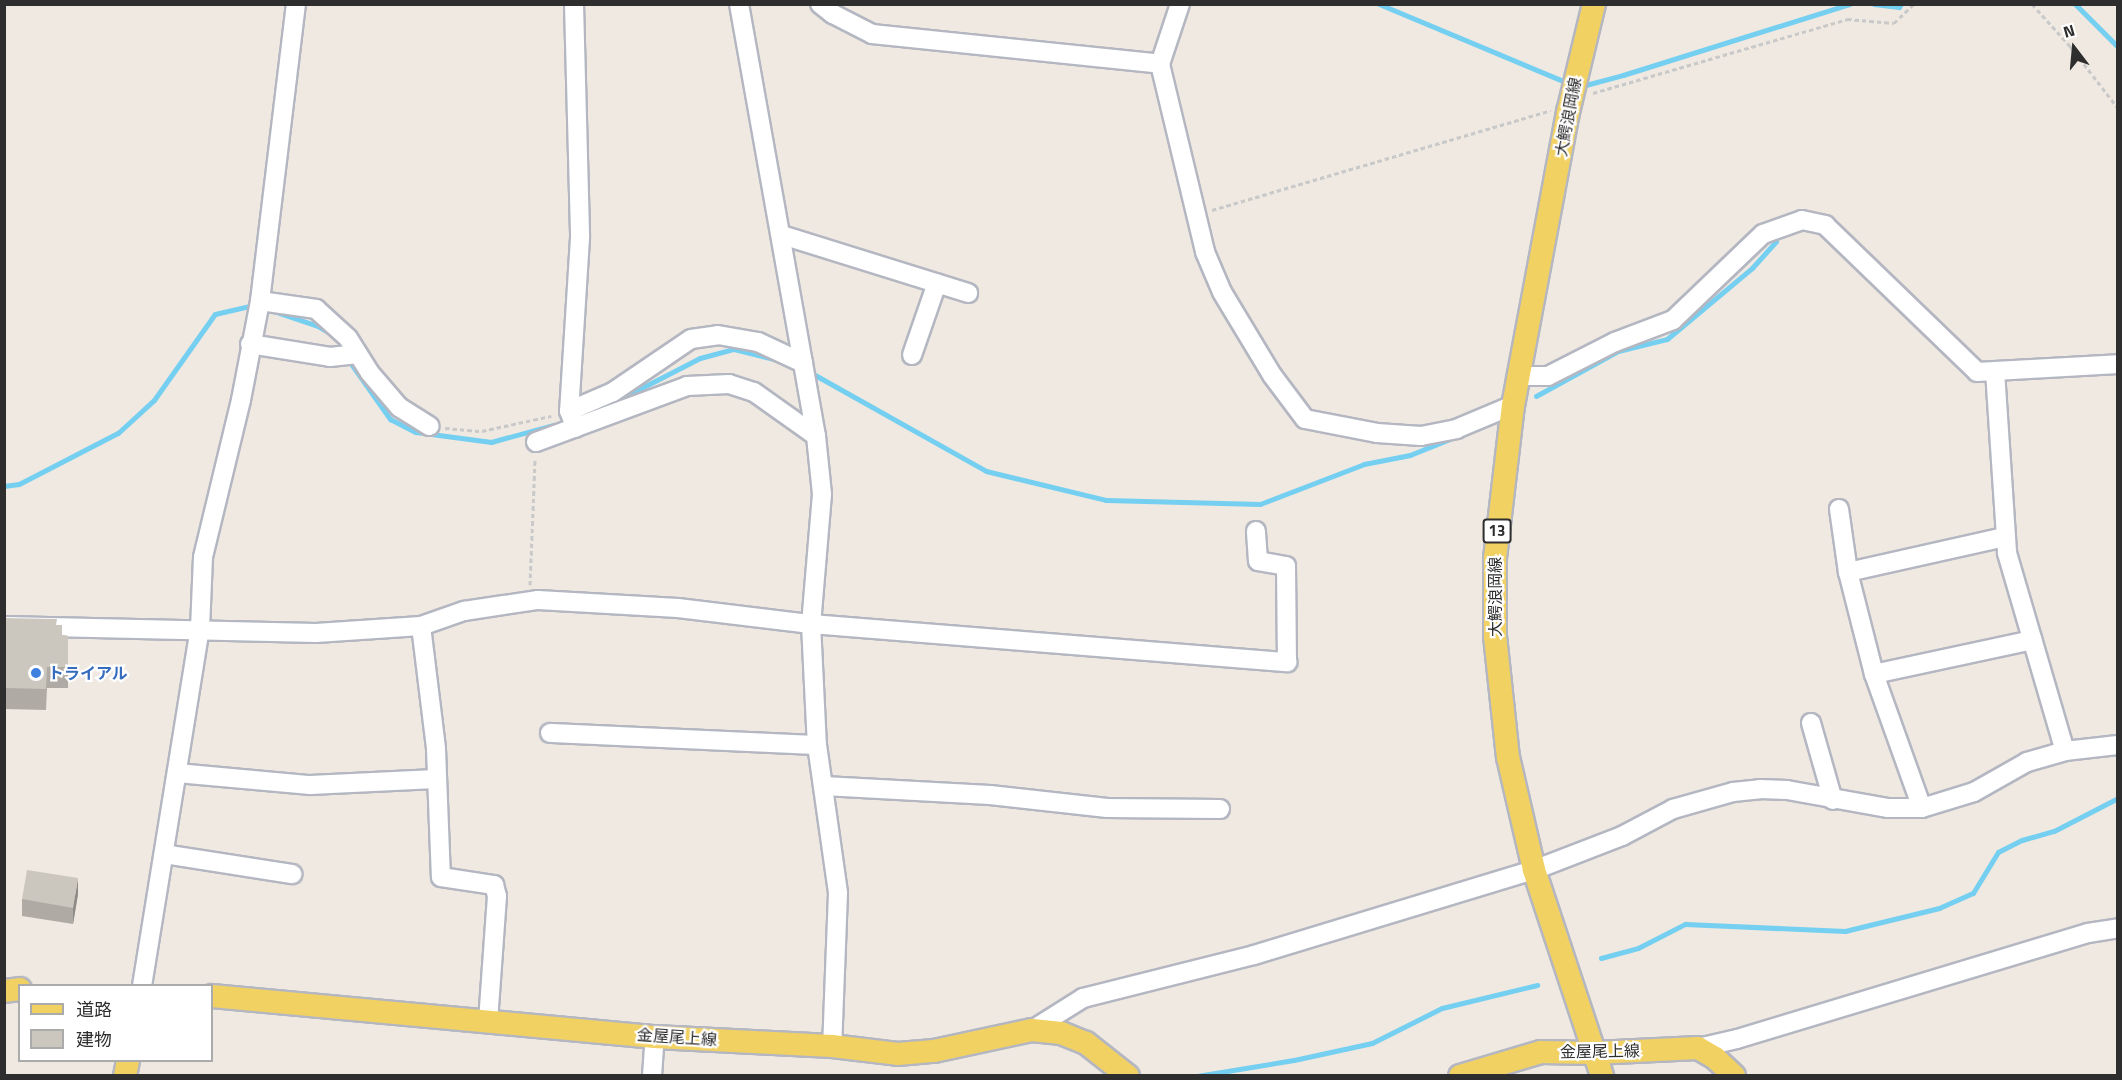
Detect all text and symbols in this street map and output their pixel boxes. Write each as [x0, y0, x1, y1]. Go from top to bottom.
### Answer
north arrow [2044, 18, 2104, 78]
text: N [2060, 18, 2078, 44]
street label: 大鰐浪岡線 [1551, 76, 1585, 158]
road number: 13 [1482, 519, 1512, 543]
street label: 大鰐浪岡線 [1485, 557, 1505, 637]
place label: トライアル [48, 663, 128, 683]
marker: トライアル [29, 666, 43, 680]
legend [18, 984, 213, 1062]
text: 道路 [76, 996, 112, 1023]
street label: 金屋尾上線 [636, 1025, 718, 1049]
text: 建物 [76, 1026, 112, 1053]
street label: 金屋尾上線 [1560, 1041, 1640, 1061]

